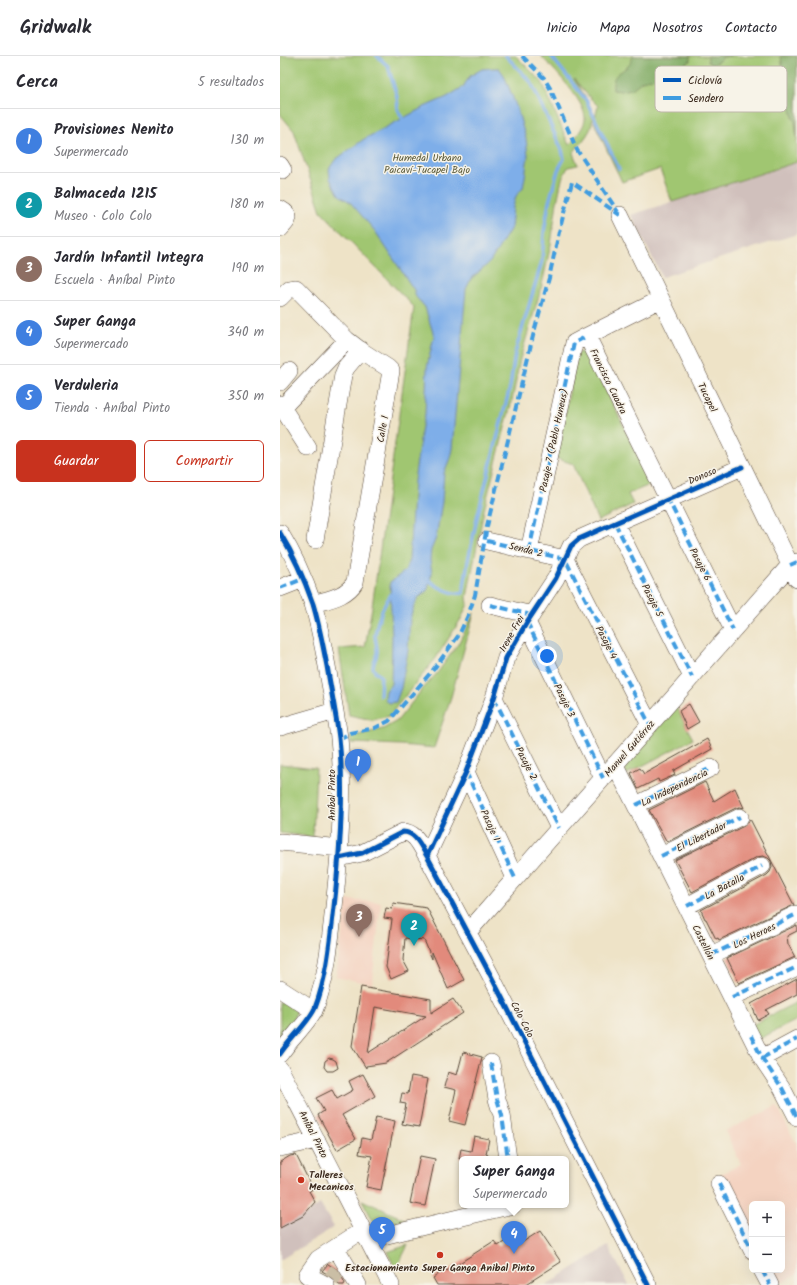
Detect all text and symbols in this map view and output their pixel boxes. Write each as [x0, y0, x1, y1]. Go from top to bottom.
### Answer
text: Gridwalk [20, 13, 91, 43]
text: Inicio [546, 17, 577, 39]
text: Mapa [599, 17, 630, 39]
text: Nosotros [652, 17, 703, 39]
text: Contacto [725, 17, 777, 39]
legend [655, 66, 787, 112]
text: Cerca [16, 69, 58, 96]
text: 5 resultados [198, 72, 264, 93]
text: Ciclovía [688, 72, 722, 90]
text: Sendero [688, 90, 724, 108]
text: Provisiones Nenito [54, 118, 174, 142]
text: 1 [27, 130, 31, 151]
text: 130 m [230, 130, 264, 151]
text: Supermercado [54, 142, 128, 163]
park label: Humedal Urbano Paicaví-Tucapel Bajo [384, 150, 470, 178]
text: Balmaceda 1215 [54, 182, 157, 206]
text: 2 [25, 194, 33, 215]
text: 180 m [230, 194, 264, 215]
text: Museo · Colo Colo [54, 206, 152, 227]
text: Jardín Infantil Integra [54, 246, 204, 270]
text: 3 [25, 258, 33, 279]
text: 190 m [232, 258, 264, 279]
text: Escuela · Aníbal Pinto [54, 270, 175, 291]
text: Super Ganga [54, 310, 136, 334]
text: 4 [25, 322, 33, 343]
text: 340 m [227, 322, 264, 343]
text: Supermercado [54, 334, 128, 355]
street label: Francisco Cuadra [585, 346, 631, 417]
text: Verduleria [54, 374, 118, 398]
street label: Tucapel [693, 380, 721, 415]
text: 5 [26, 386, 32, 407]
text: 350 m [228, 386, 264, 407]
street label: Pasaje 7 (Pablo Huneus) [535, 387, 573, 493]
text: Tienda · Aníbal Pinto [54, 398, 170, 419]
street label: Calle 1 [373, 414, 393, 444]
button: Guardar [16, 440, 136, 482]
button: Compartir [144, 440, 264, 482]
street label: Donoso [686, 463, 720, 489]
street label: Senda 2 [507, 538, 545, 562]
street label: Pasaje 6 [685, 545, 715, 584]
street label: Pasaje 5 [637, 581, 668, 620]
street label: Irene Frei [495, 612, 529, 655]
street label: Pasaje 4 [591, 623, 622, 662]
your location [537, 646, 557, 666]
street label: Pasaje 3 [549, 681, 579, 720]
street label: Manuel Gutiérrez [601, 716, 659, 781]
street label: Pasaje 2 [511, 744, 541, 783]
pin: 1 [345, 749, 371, 782]
street label: La Independencia [638, 765, 711, 811]
street label: Aníbal Pinto [324, 769, 340, 821]
street label: Pasaje 1 [476, 807, 504, 844]
street label: El Libertador [673, 817, 730, 856]
street label: La Batalla [702, 869, 748, 904]
pin: 3 [346, 904, 372, 937]
pin: 2 [401, 913, 427, 946]
street label: Los Heroes [730, 918, 779, 953]
street label: Castellón [688, 922, 719, 963]
street label: Colo Colo [506, 998, 538, 1041]
street label: Aníbal Pinto [294, 1108, 332, 1162]
popup [459, 1156, 569, 1208]
text: Super Ganga [473, 1160, 555, 1184]
place label: Talleres Mecanicos [309, 1167, 354, 1195]
marker: Talleres Mecanicos [296, 1175, 306, 1185]
text: Supermercado [473, 1184, 547, 1205]
map controls [749, 1201, 785, 1273]
button: + [749, 1201, 785, 1237]
pin: 5 [369, 1217, 395, 1250]
pin: 4 [501, 1221, 527, 1254]
button: − [749, 1237, 785, 1273]
marker: Estacionamiento Super Ganga Anibal Pinto [435, 1250, 445, 1260]
place label: Estacionamiento Super Ganga Anibal Pinto [345, 1260, 535, 1276]

